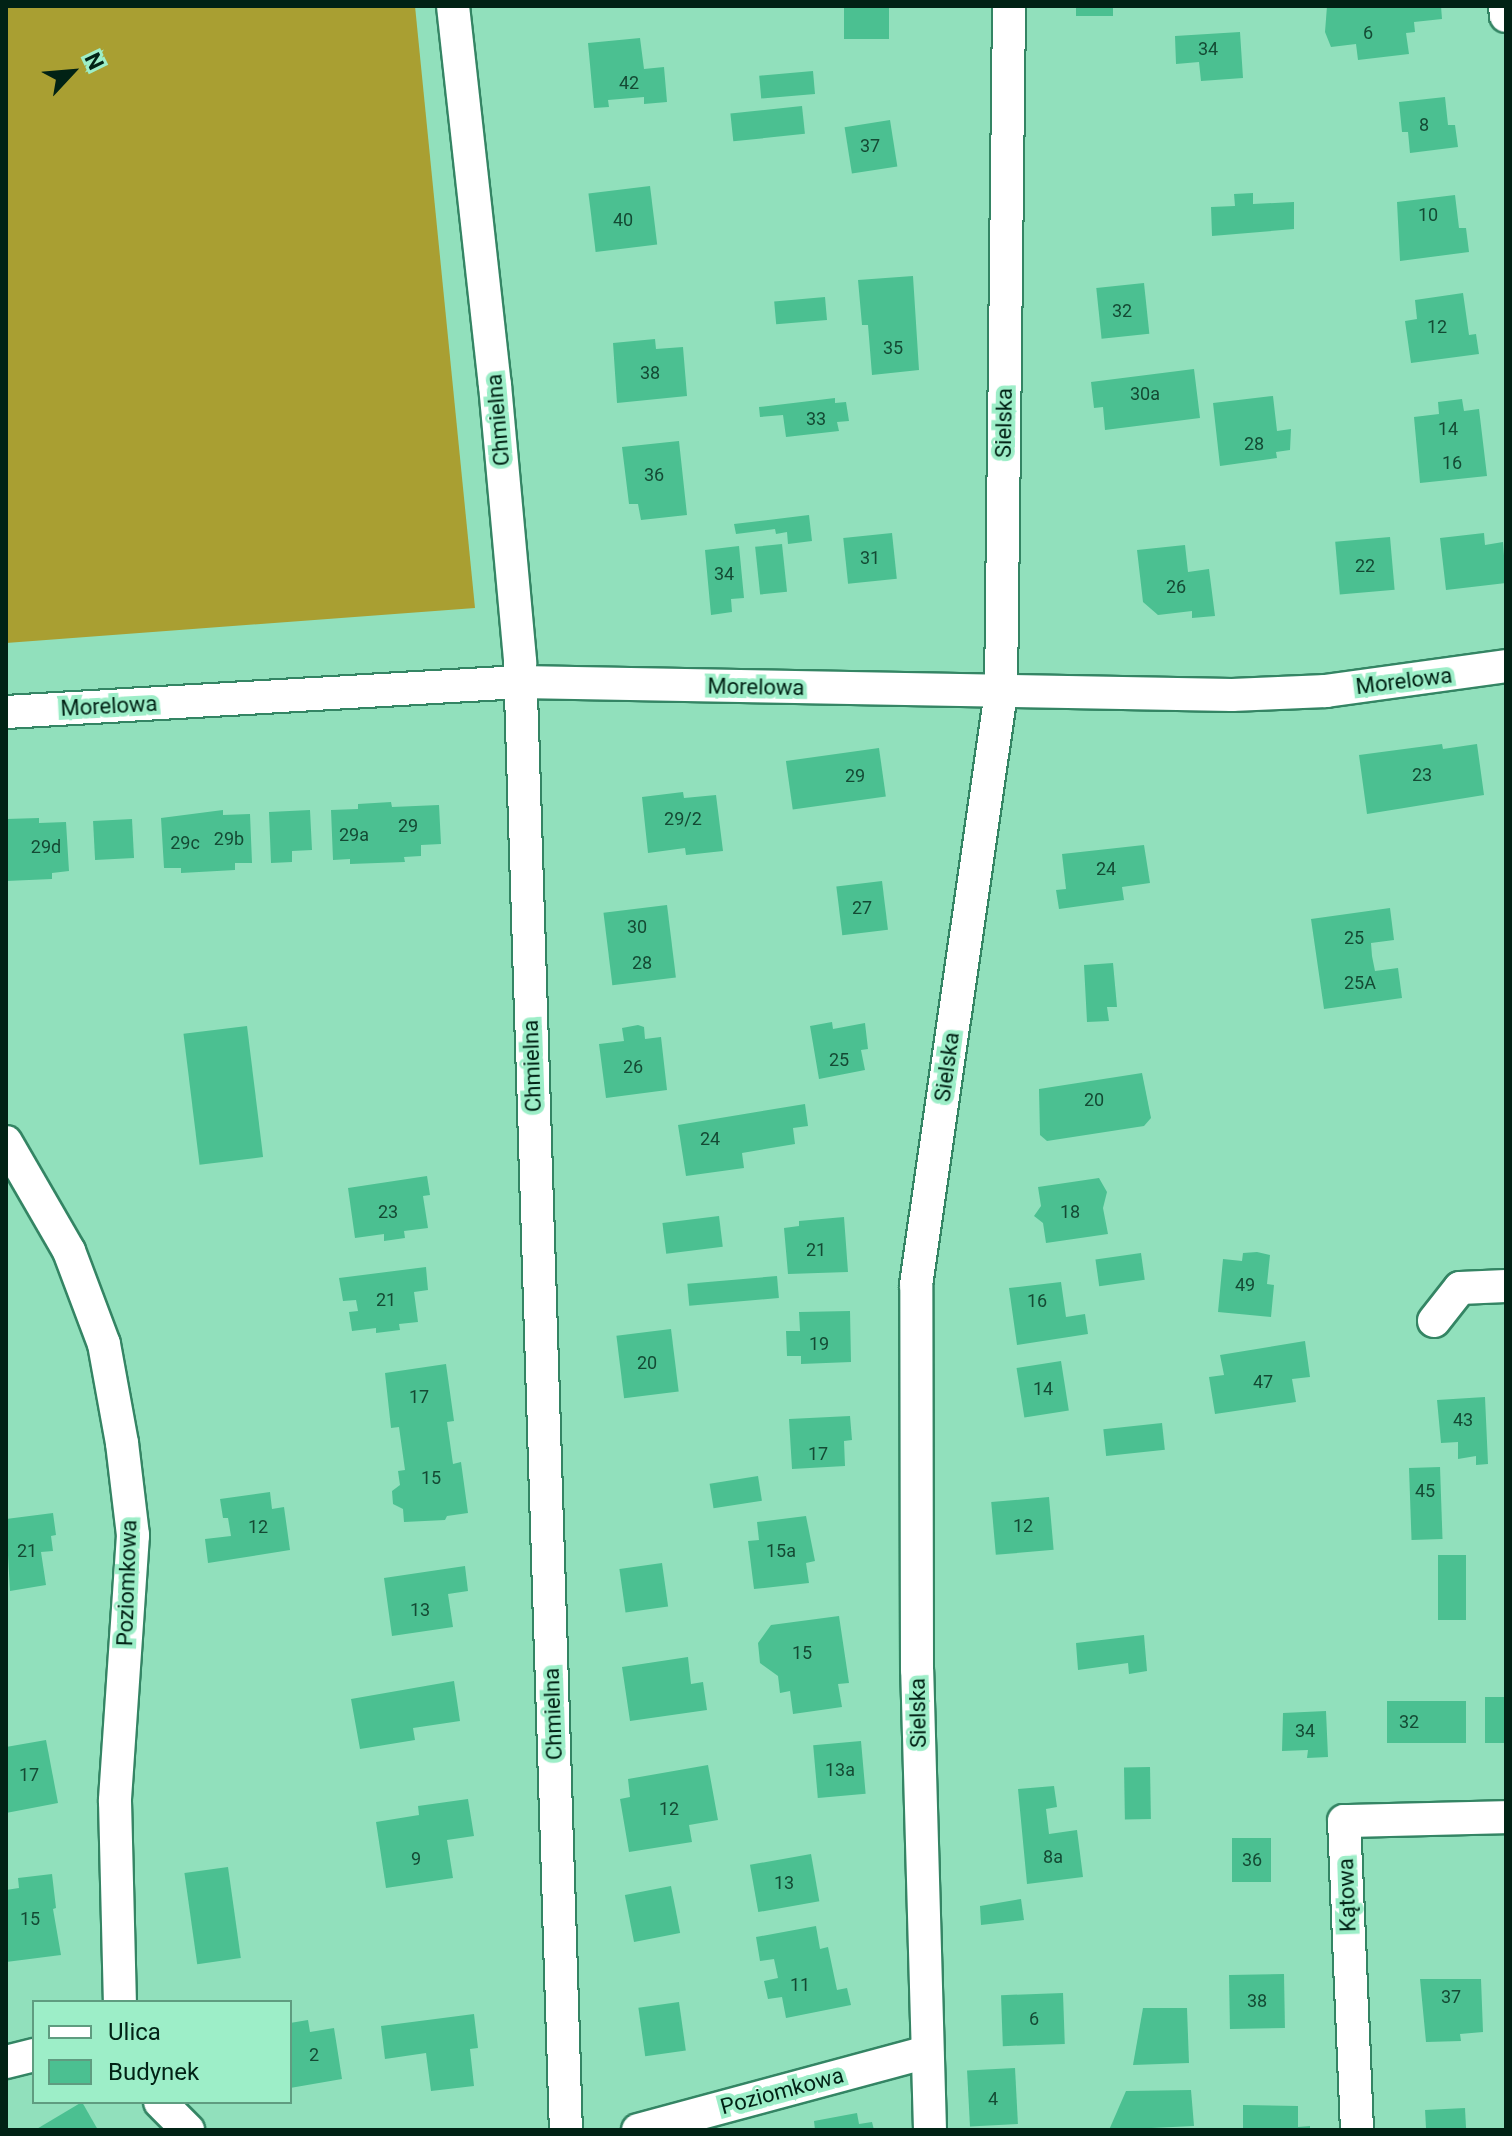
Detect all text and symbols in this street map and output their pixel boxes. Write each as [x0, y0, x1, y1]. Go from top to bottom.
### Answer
house number: 6 [1363, 22, 1373, 44]
north arrow [32, 32, 112, 112]
house number: 34 [1198, 38, 1218, 60]
text: N [79, 49, 109, 74]
house number: 42 [619, 72, 639, 94]
house number: 8 [1419, 114, 1429, 136]
house number: 37 [860, 135, 880, 157]
house number: 10 [1418, 204, 1438, 226]
house number: 40 [613, 209, 633, 231]
house number: 32 [1112, 300, 1132, 322]
house number: 12 [1427, 316, 1447, 338]
house number: 35 [883, 337, 903, 359]
house number: 38 [640, 362, 660, 384]
street label: Chmielna [481, 373, 515, 467]
house number: 30a [1130, 383, 1160, 405]
street label: Sielska [990, 388, 1018, 458]
house number: 33 [806, 408, 826, 430]
house number: 14 [1438, 418, 1458, 440]
house number: 28 [1244, 433, 1264, 455]
house number: 16 [1442, 452, 1462, 474]
house number: 36 [644, 464, 664, 486]
house number: 31 [860, 547, 880, 569]
house number: 22 [1355, 555, 1375, 577]
house number: 34 [714, 563, 734, 585]
house number: 26 [1166, 576, 1186, 598]
street label: Morelowa [1354, 662, 1454, 700]
street label: Morelowa [707, 673, 805, 701]
street label: Morelowa [60, 690, 158, 722]
house number: 23 [1412, 764, 1432, 786]
house number: 29 [845, 765, 865, 787]
house number: 29/2 [664, 808, 702, 830]
house number: 29 [398, 815, 418, 837]
house number: 29a [339, 824, 369, 846]
house number: 29b [214, 828, 244, 850]
house number: 29c [170, 832, 200, 854]
house number: 29d [31, 836, 61, 858]
house number: 24 [1096, 858, 1116, 880]
house number: 27 [852, 897, 872, 919]
house number: 30 [627, 916, 647, 938]
house number: 25 [1344, 927, 1364, 949]
house number: 28 [632, 952, 652, 974]
house number: 25A [1344, 972, 1376, 994]
street label: Chmielna [517, 1019, 547, 1113]
street label: Sielska [929, 1031, 965, 1103]
house number: 25 [829, 1049, 849, 1071]
house number: 26 [623, 1056, 643, 1078]
house number: 20 [1084, 1089, 1104, 1111]
house number: 24 [700, 1128, 720, 1150]
house number: 23 [378, 1201, 398, 1223]
house number: 18 [1060, 1201, 1080, 1223]
house number: 21 [806, 1239, 826, 1261]
house number: 49 [1235, 1274, 1255, 1296]
house number: 21 [376, 1289, 396, 1311]
house number: 16 [1027, 1290, 1047, 1312]
house number: 19 [809, 1333, 829, 1355]
house number: 20 [637, 1352, 657, 1374]
house number: 47 [1253, 1371, 1273, 1393]
house number: 14 [1033, 1378, 1053, 1400]
house number: 17 [409, 1386, 429, 1408]
house number: 43 [1453, 1409, 1473, 1431]
house number: 17 [808, 1443, 828, 1465]
house number: 15 [421, 1467, 441, 1489]
house number: 45 [1415, 1480, 1435, 1502]
house number: 12 [1013, 1515, 1033, 1537]
house number: 12 [248, 1516, 268, 1538]
street label: Poziomkowa [112, 1519, 142, 1647]
house number: 21 [17, 1540, 37, 1562]
house number: 15a [766, 1540, 796, 1562]
house number: 13 [410, 1599, 430, 1621]
house number: 15 [792, 1642, 812, 1664]
street label: Chmielna [538, 1667, 568, 1761]
street label: Sielska [904, 1678, 932, 1748]
house number: 32 [1399, 1711, 1419, 1733]
house number: 34 [1295, 1720, 1315, 1742]
house number: 13a [825, 1759, 855, 1781]
house number: 17 [19, 1764, 39, 1786]
house number: 12 [659, 1798, 679, 1820]
house number: 8a [1043, 1846, 1063, 1868]
house number: 9 [411, 1848, 421, 1870]
house number: 36 [1242, 1849, 1262, 1871]
street label: Kątowa [1333, 1858, 1361, 1932]
house number: 13 [774, 1872, 794, 1894]
house number: 15 [20, 1908, 40, 1930]
house number: 11 [790, 1974, 810, 1996]
house number: 37 [1441, 1986, 1461, 2008]
house number: 38 [1247, 1990, 1267, 2012]
legend [32, 2000, 292, 2104]
house number: 6 [1029, 2008, 1039, 2030]
text: Ulica [108, 2018, 161, 2046]
house number: 2 [309, 2044, 319, 2066]
text: Budynek [108, 2058, 199, 2086]
street label: Poziomkowa [718, 2062, 846, 2120]
house number: 4 [988, 2088, 998, 2110]

